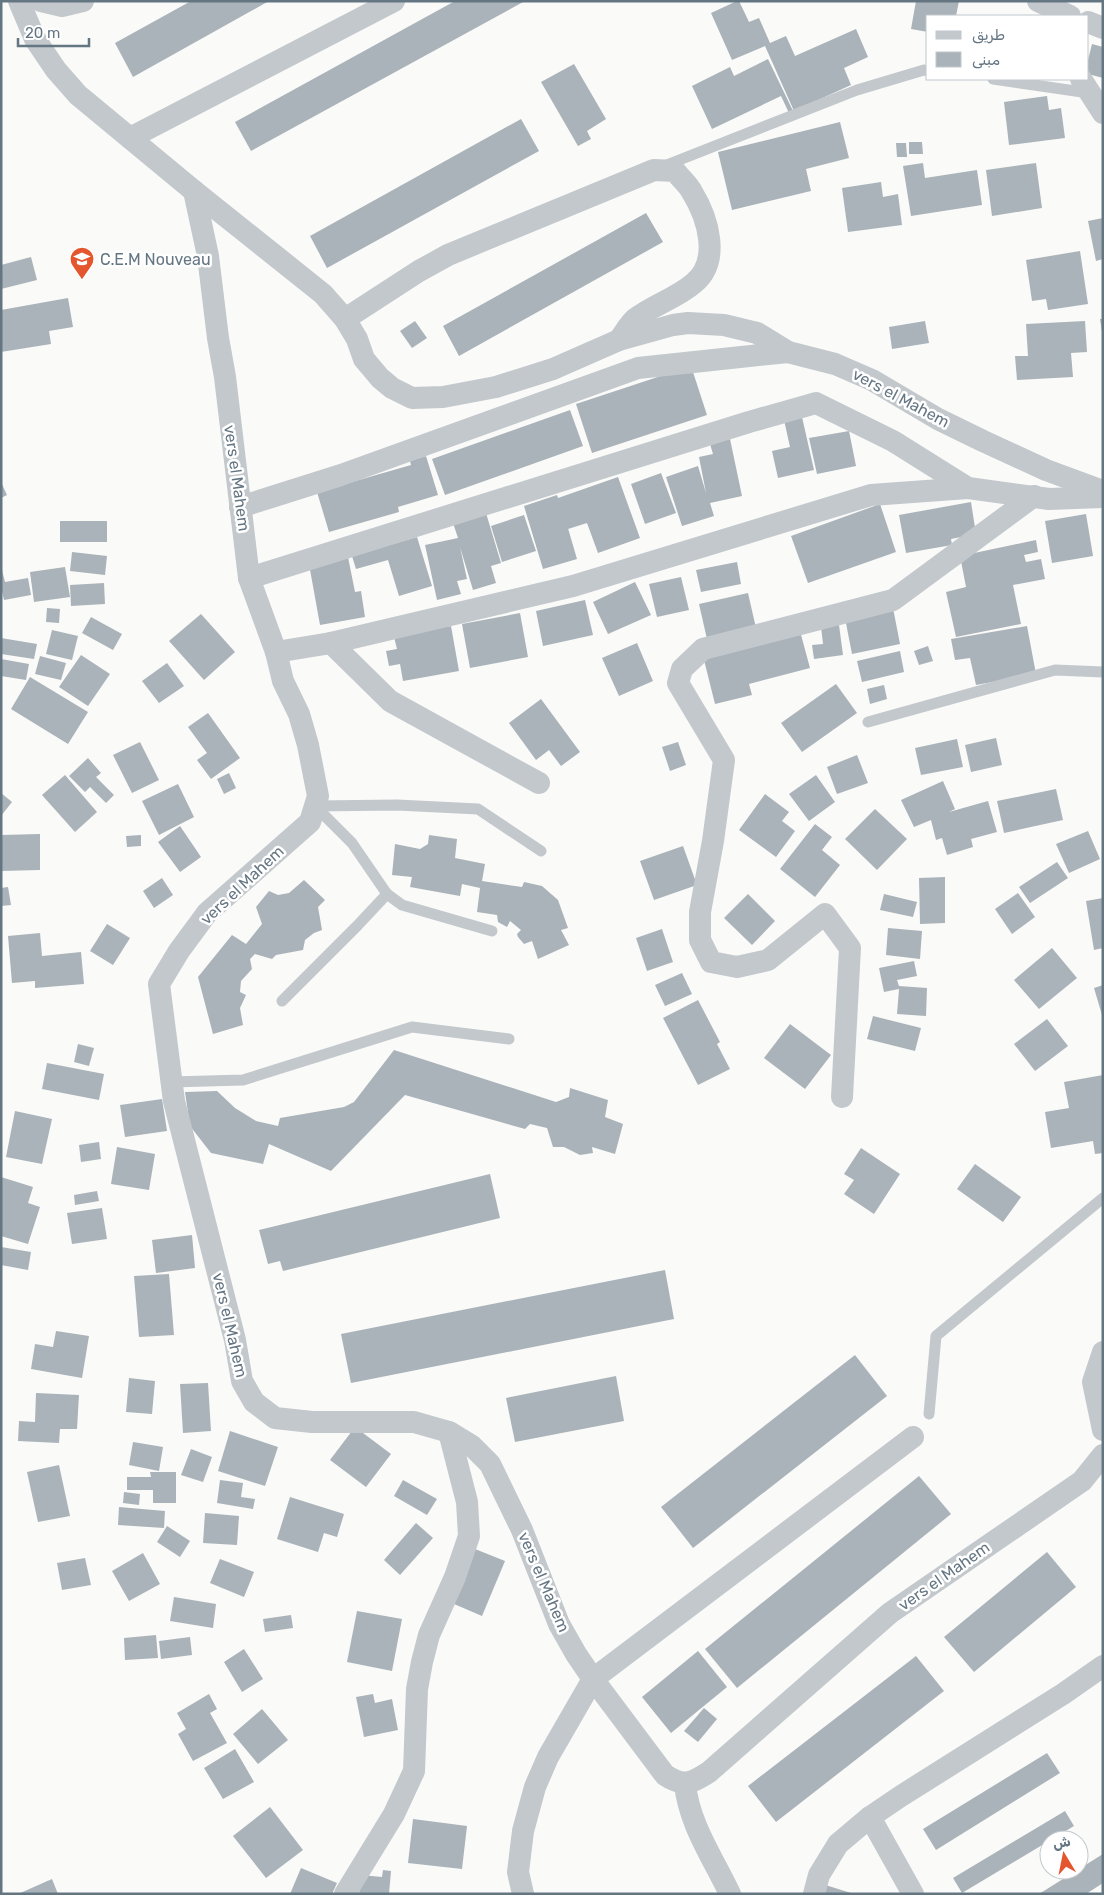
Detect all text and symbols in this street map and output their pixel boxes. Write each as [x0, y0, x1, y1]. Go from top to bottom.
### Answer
scale bar [18, 15, 89, 47]
legend [926, 15, 1089, 80]
text: 20 m [25, 24, 60, 42]
text: طريق [972, 26, 1005, 44]
text: مبنى [972, 51, 1000, 69]
school or university icon: C.E.M Nouveau [69, 246, 95, 280]
place label: C.E.M Nouveau [100, 250, 211, 269]
street label: vers el Mahem [849, 365, 953, 431]
street label: vers el Mahem [220, 424, 254, 532]
street label: vers el Mahem [196, 842, 288, 928]
street label: vers el Mahem [209, 1271, 251, 1379]
street label: vers el Mahem [514, 1529, 574, 1635]
street label: vers el Mahem [895, 1538, 993, 1614]
north arrow [1039, 1830, 1089, 1880]
text: ش [1052, 1833, 1072, 1853]

